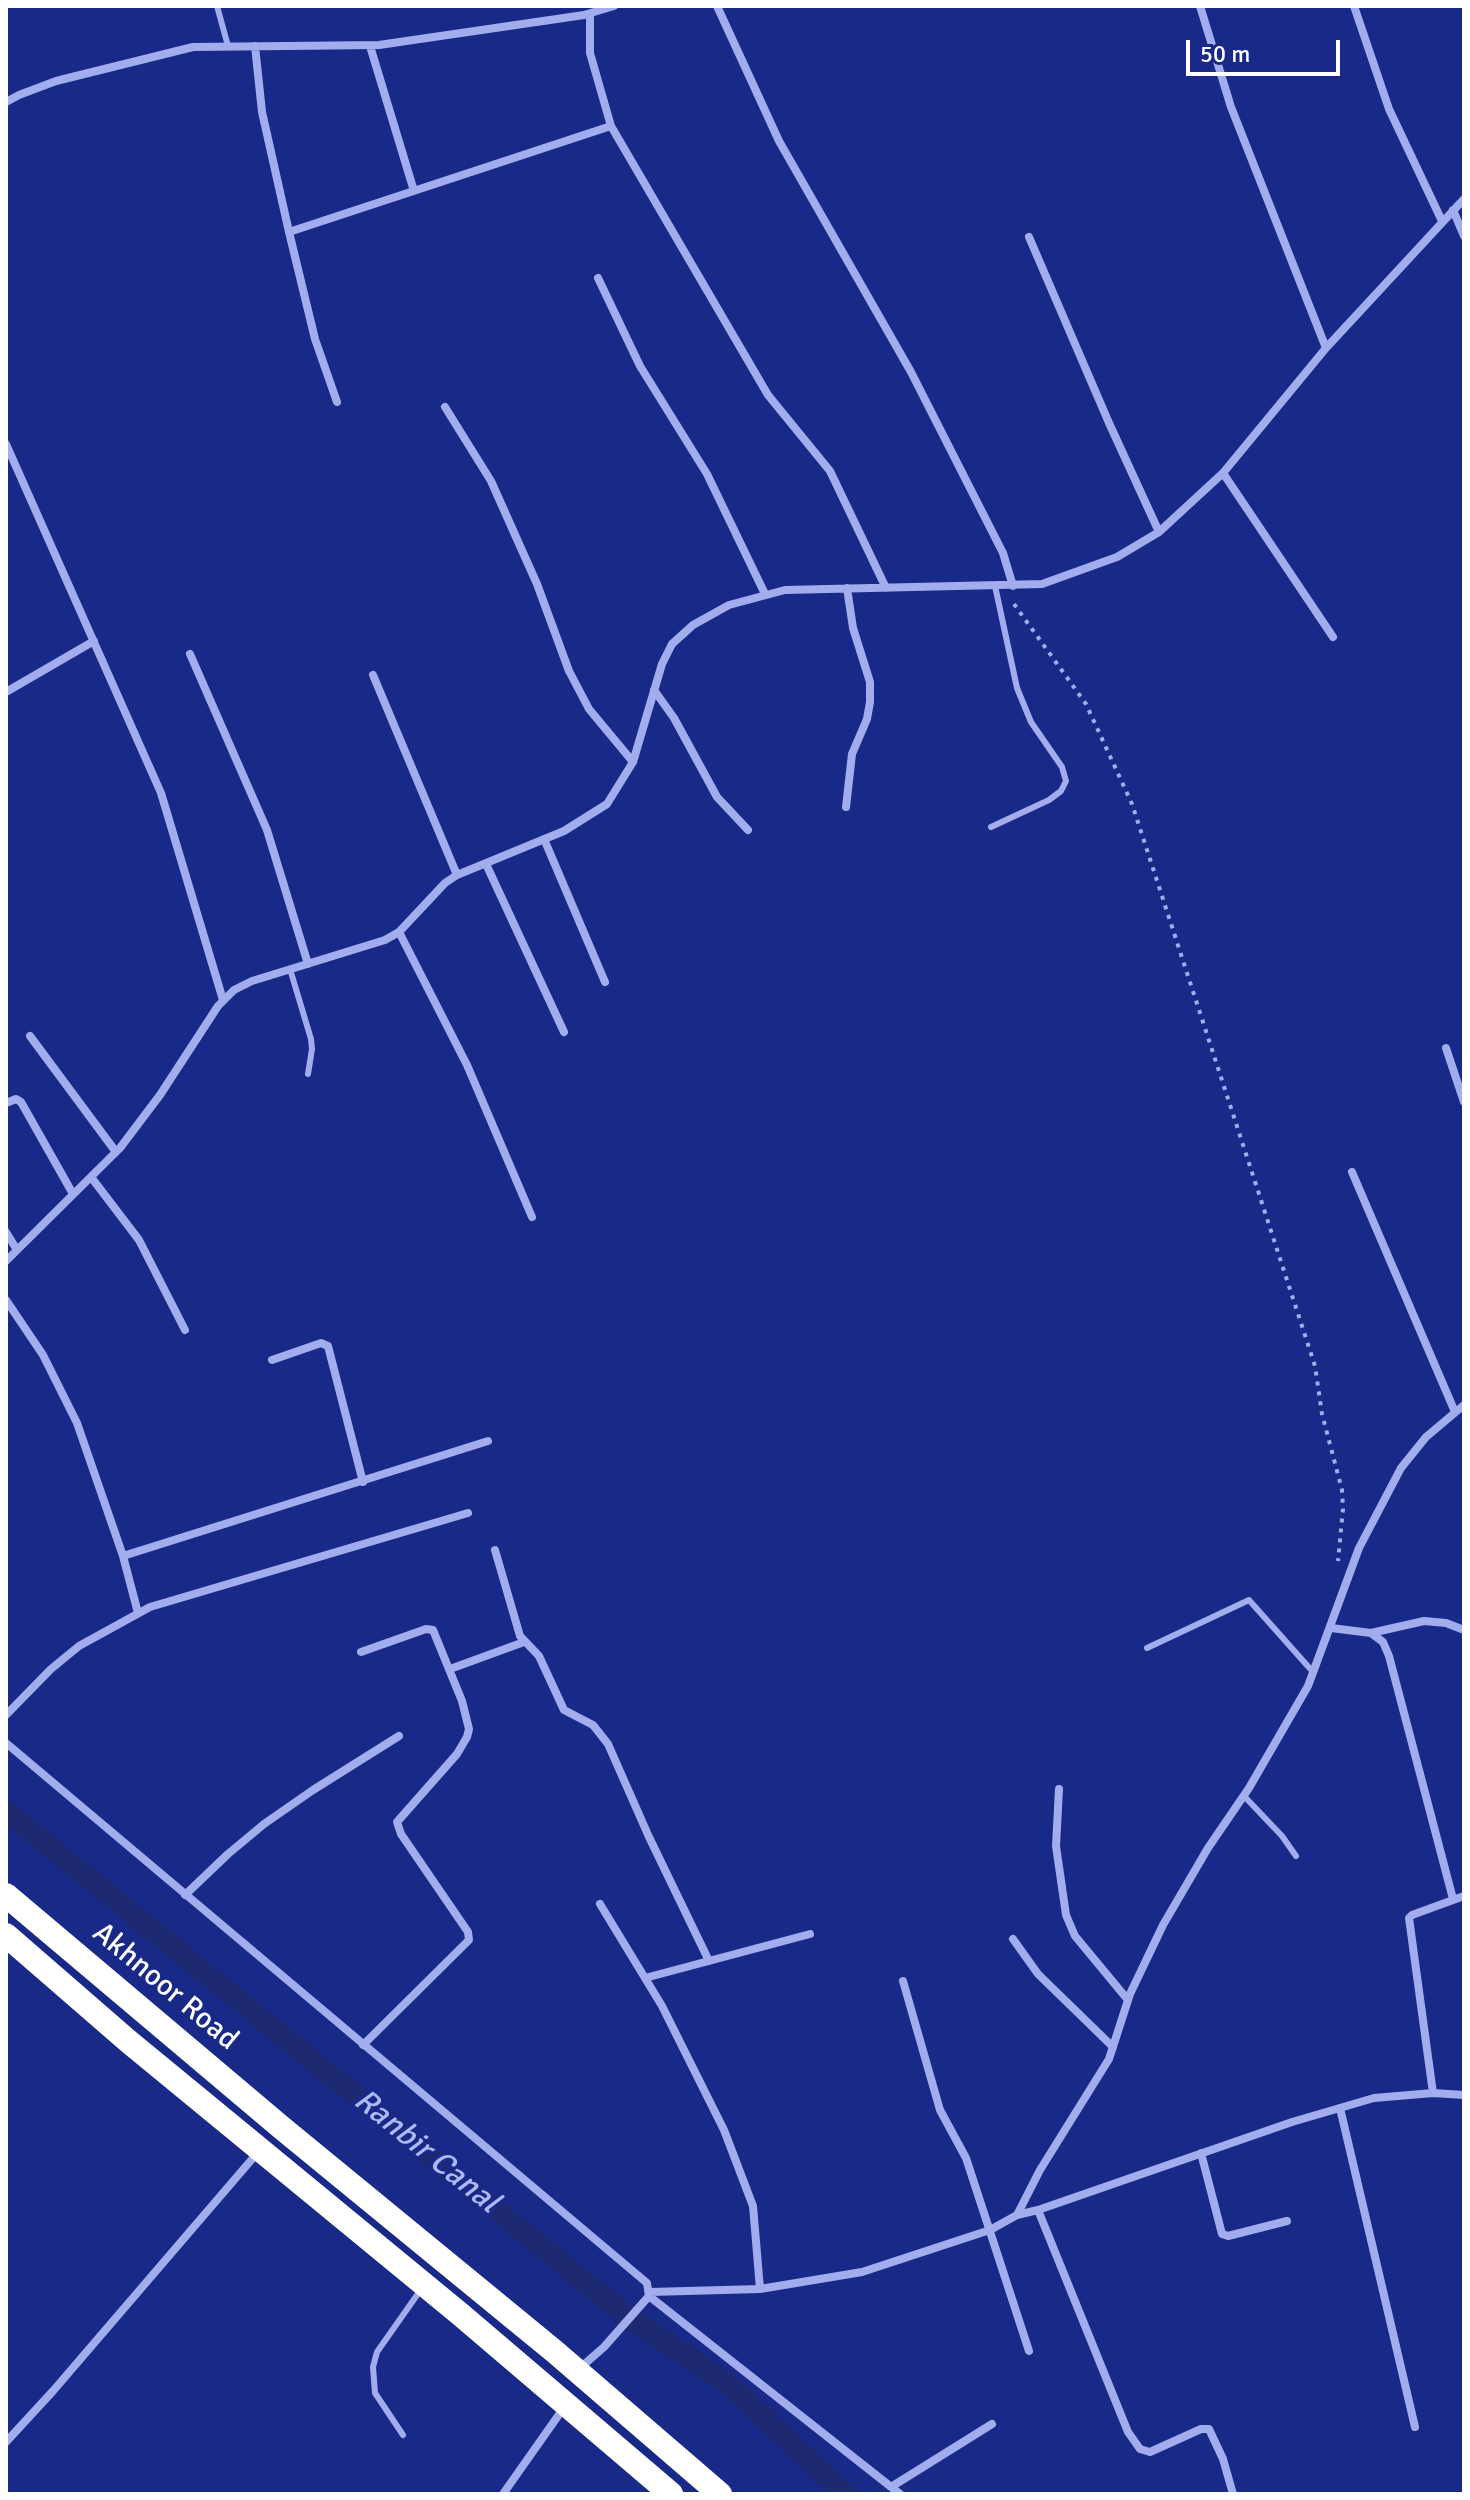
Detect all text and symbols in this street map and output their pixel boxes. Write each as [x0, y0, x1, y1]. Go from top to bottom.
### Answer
scale bar [1190, 24, 1344, 74]
text: 50 m [1200, 39, 1250, 69]
street label: Akhnoor Road [85, 1916, 245, 2058]
water label: Ranbir Canal [346, 2082, 506, 2222]

